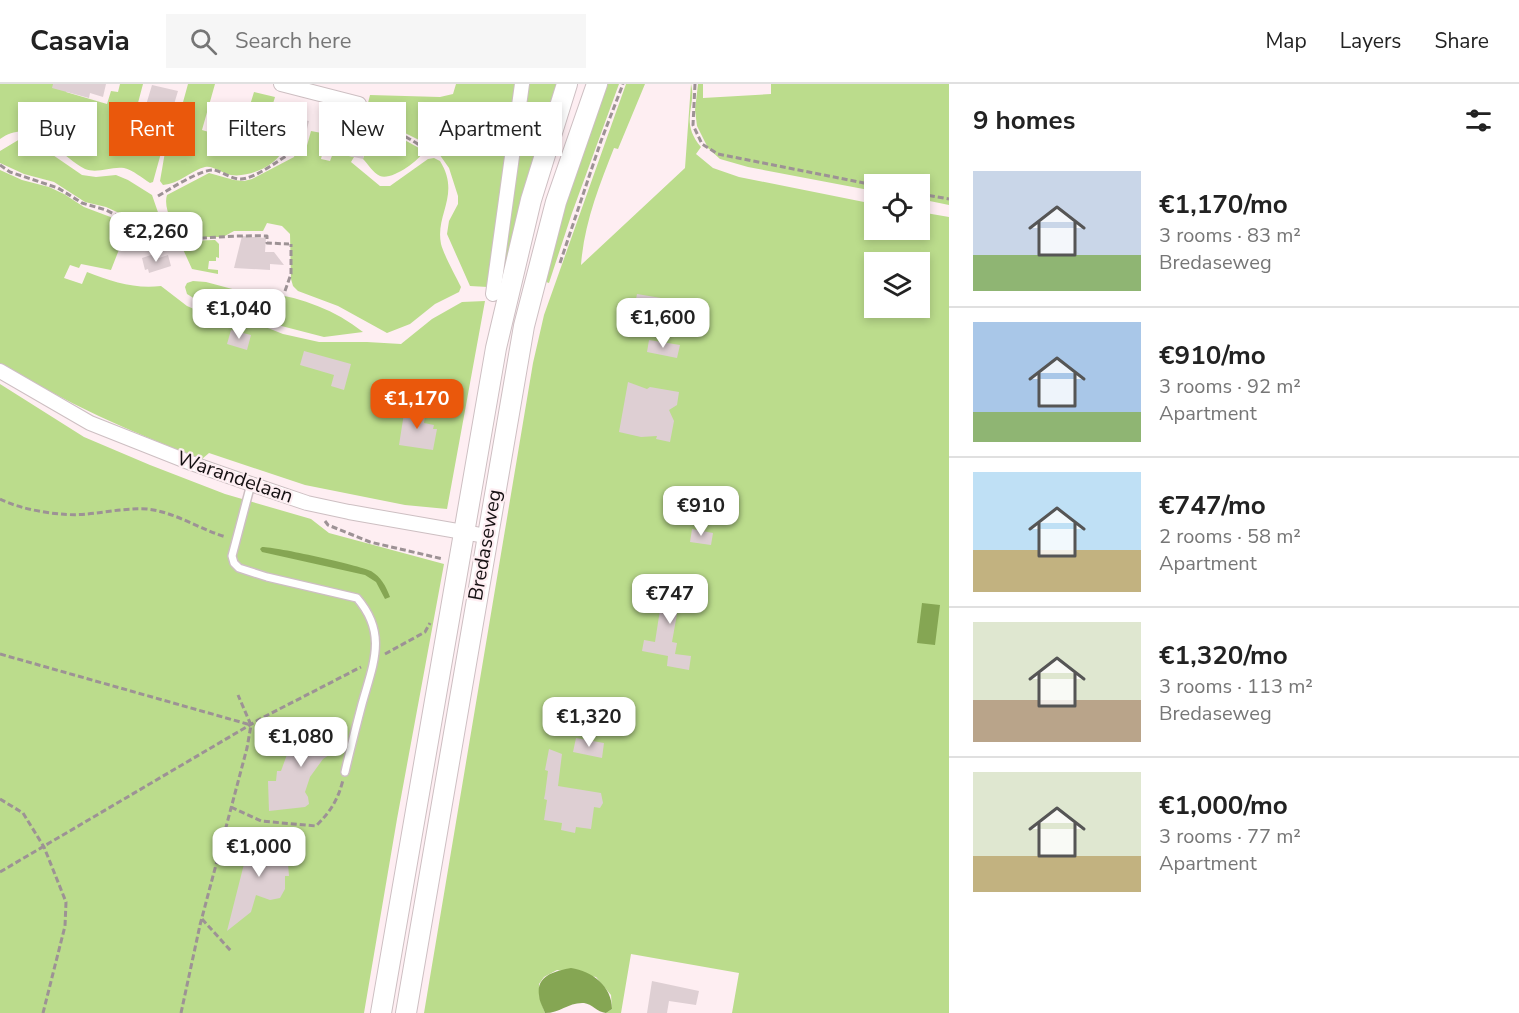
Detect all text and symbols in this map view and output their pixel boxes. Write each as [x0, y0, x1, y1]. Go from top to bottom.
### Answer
search box [166, 14, 586, 68]
text: Casavia [30, 22, 130, 60]
icon: search [187, 25, 220, 58]
text: Search here [235, 26, 352, 56]
text: Map [1265, 27, 1307, 55]
text: Layers [1340, 27, 1401, 55]
text: Share [1434, 27, 1489, 55]
chip: Buy [18, 102, 97, 156]
chip: Rent [109, 102, 195, 156]
chip: Filters [207, 102, 307, 156]
chip: New [319, 102, 406, 156]
chip: Apartment [418, 102, 562, 156]
text: 9 homes [973, 103, 1075, 138]
icon: filters [1462, 104, 1495, 137]
map controls [864, 174, 930, 318]
button: locate [864, 174, 930, 240]
text: €1,170/mo [1159, 187, 1288, 222]
icon: home [1021, 195, 1093, 267]
pin: €2,260 [107, 212, 205, 263]
text: €2,260 [124, 218, 188, 245]
text: 3 rooms · 83 m² [1159, 222, 1301, 249]
text: Bredaseweg [1159, 249, 1272, 276]
button: layers [864, 252, 930, 318]
pin: €1,040 [190, 289, 288, 340]
text: €1,040 [207, 295, 271, 322]
pin: €1,600 [614, 298, 712, 349]
text: €1,600 [631, 304, 695, 331]
text: €910/mo [1159, 338, 1266, 373]
icon: home [1021, 346, 1093, 418]
text: 3 rooms · 92 m² [1159, 373, 1301, 400]
pin: €1,170 [368, 379, 466, 430]
text: €1,170 [385, 385, 449, 412]
text: Apartment [1159, 400, 1257, 427]
street label: Warandelaan [173, 444, 297, 510]
pin: €910 [665, 486, 737, 537]
street label: Bredaseweg [462, 487, 508, 603]
text: €747/mo [1159, 488, 1266, 523]
text: €910 [677, 492, 725, 519]
icon: home [1021, 496, 1093, 568]
text: 2 rooms · 58 m² [1159, 523, 1301, 550]
text: Apartment [1159, 550, 1257, 577]
pin: €747 [634, 574, 706, 625]
text: €747 [646, 580, 694, 607]
text: €1,320/mo [1159, 638, 1288, 673]
icon: home [1021, 646, 1093, 718]
text: 3 rooms · 113 m² [1159, 673, 1313, 700]
pin: €1,320 [540, 697, 638, 748]
text: Bredaseweg [1159, 700, 1272, 727]
text: €1,320 [557, 703, 621, 730]
pin: €1,080 [252, 717, 350, 768]
text: €1,080 [269, 723, 333, 750]
text: €1,000/mo [1159, 788, 1288, 823]
icon: home [1021, 796, 1093, 868]
text: 3 rooms · 77 m² [1159, 823, 1301, 850]
pin: €1,000 [210, 827, 308, 878]
text: €1,000 [227, 833, 291, 860]
text: Apartment [1159, 850, 1257, 877]

